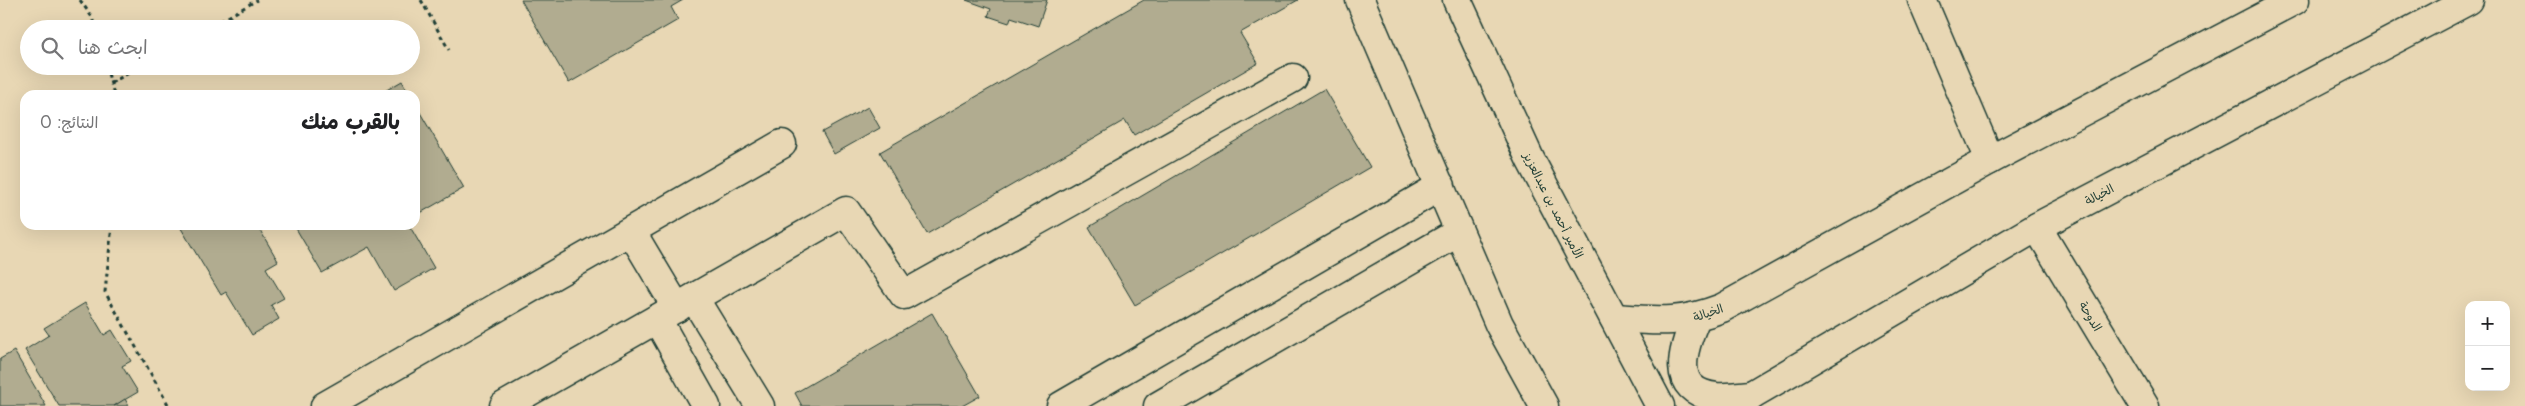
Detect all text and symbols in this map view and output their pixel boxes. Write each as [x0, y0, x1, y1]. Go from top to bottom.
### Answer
search box [20, 20, 420, 75]
text: ابحث هنا [78, 32, 148, 60]
icon: search [38, 34, 66, 62]
text: بالقرب منك [301, 104, 400, 136]
text: النتائج: 0 [40, 109, 98, 133]
street label: الأمير أحمد بن عبدالعزيز [1519, 148, 1589, 261]
street label: الخيالة [2081, 179, 2117, 209]
street label: الخيالة [1691, 298, 1725, 326]
street label: الدوحة [2075, 298, 2107, 334]
map controls [2465, 301, 2510, 391]
button: + [2465, 301, 2510, 346]
button: − [2465, 346, 2510, 391]

